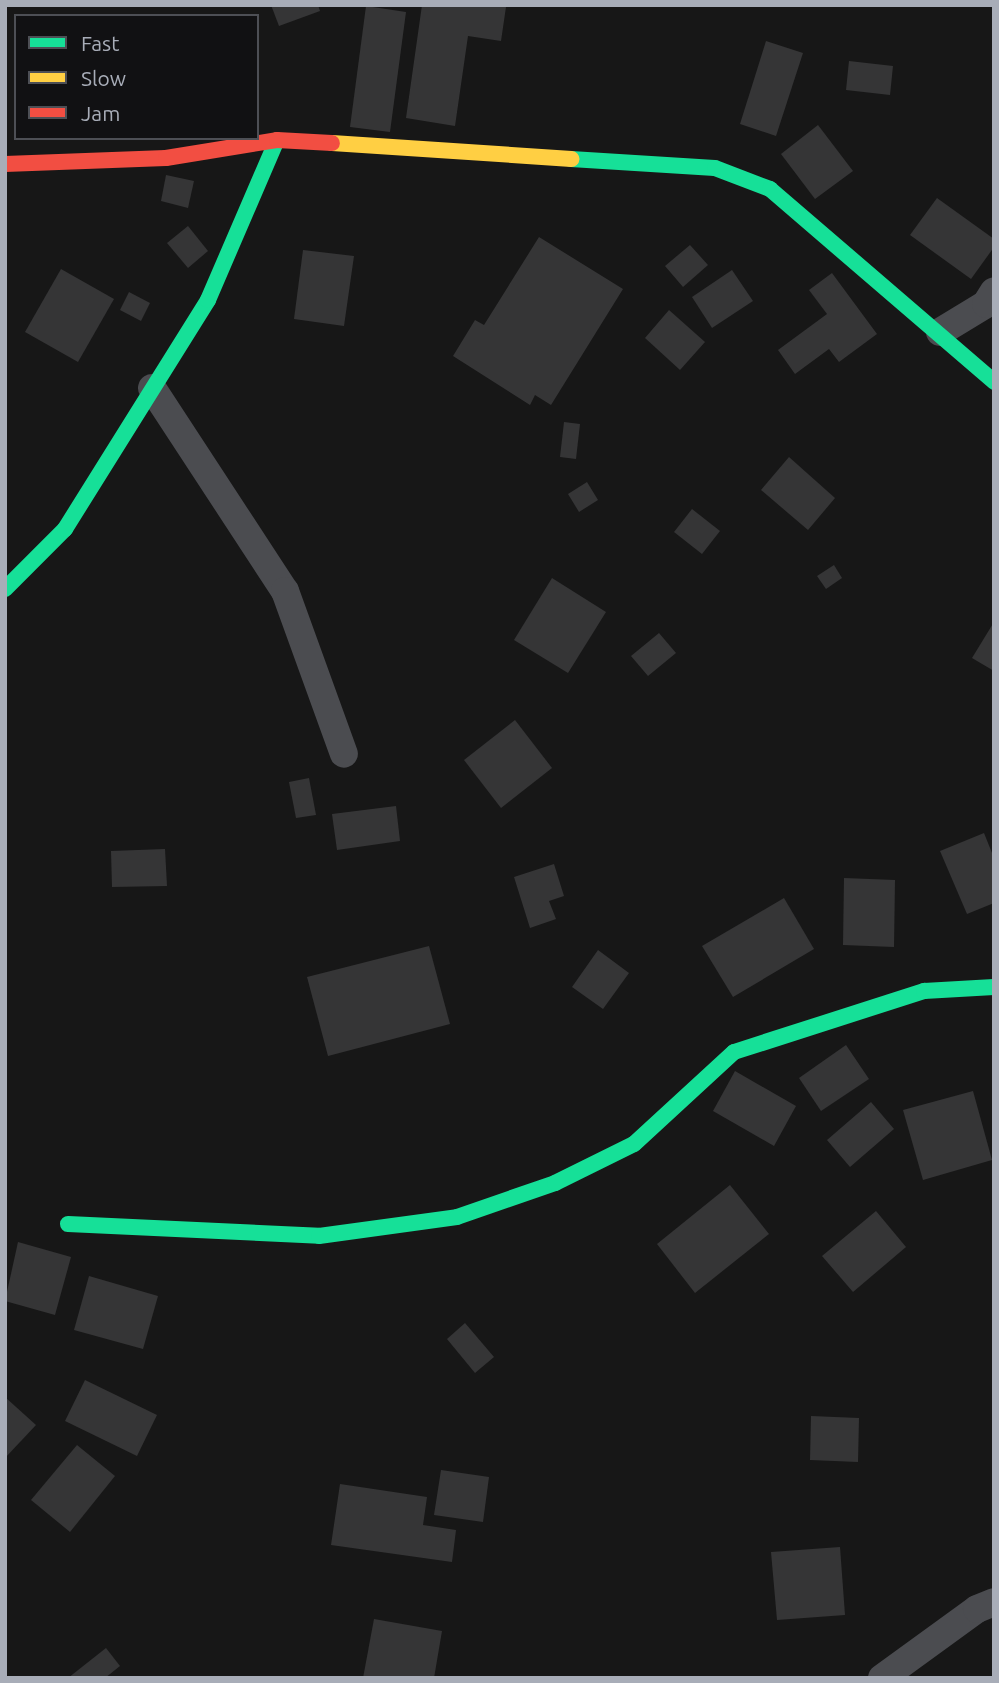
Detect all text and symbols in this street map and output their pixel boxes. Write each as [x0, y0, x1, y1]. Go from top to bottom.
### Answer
legend [14, 14, 259, 140]
text: Fast [81, 31, 119, 55]
text: Slow [81, 66, 126, 90]
text: Jam [81, 101, 120, 125]

